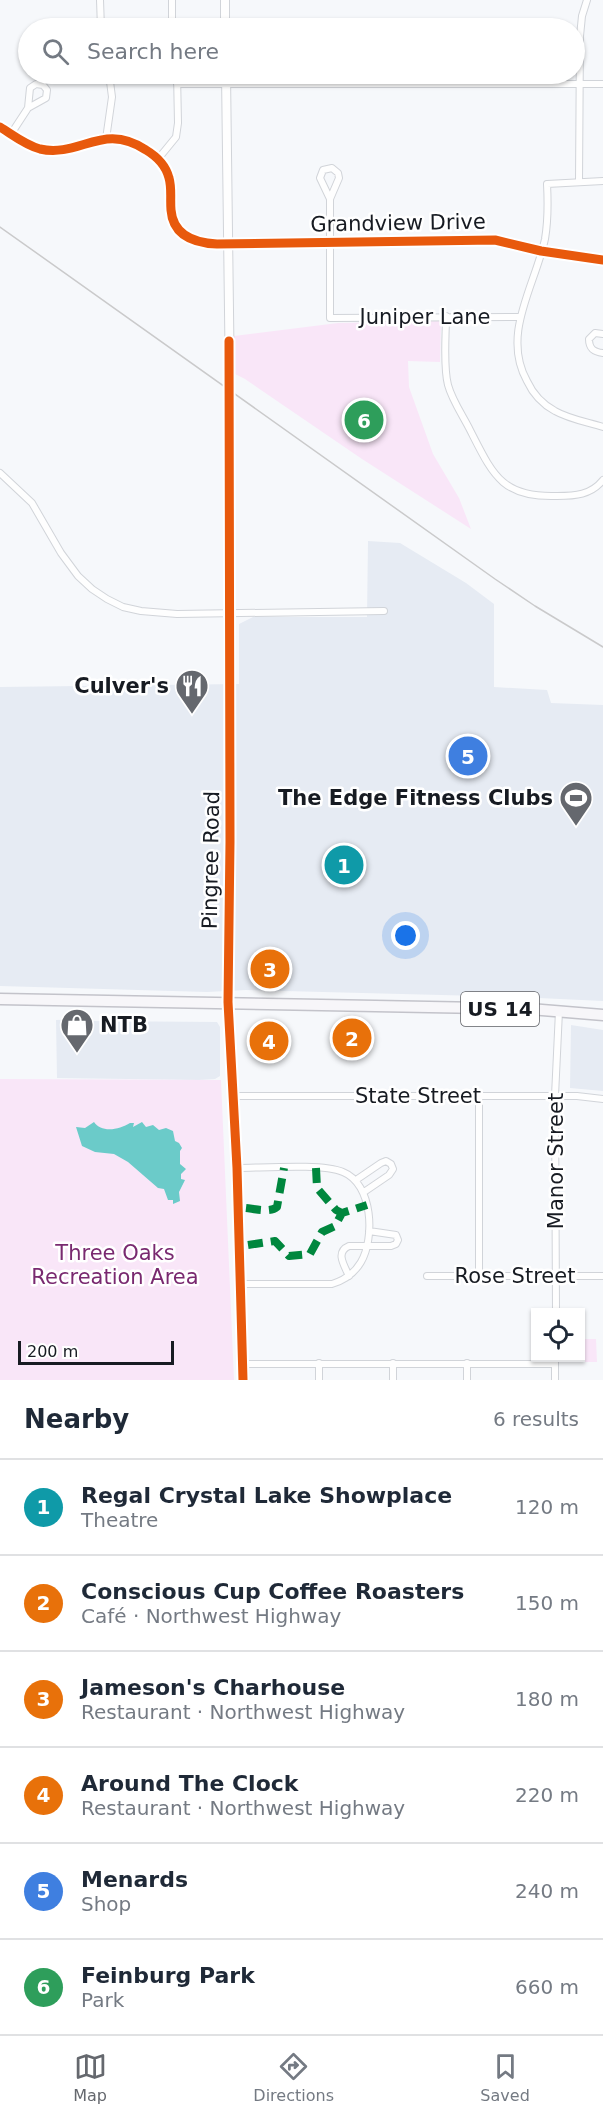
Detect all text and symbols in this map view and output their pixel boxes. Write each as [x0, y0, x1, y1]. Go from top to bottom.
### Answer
search box [18, 18, 585, 84]
icon: search [39, 35, 72, 68]
text: Search here [87, 39, 219, 64]
street label: Grandview Drive [310, 209, 486, 237]
street label: Juniper Lane [357, 305, 491, 329]
pin: 6 [344, 398, 384, 442]
restaurant icon: Culver's [174, 668, 210, 715]
place label: Culver's [74, 674, 169, 698]
pin: 5 [448, 734, 488, 778]
sports icon: The Edge Fitness Clubs [558, 780, 594, 827]
place label: The Edge Fitness Clubs [278, 786, 553, 810]
street label: Pingree Road [198, 791, 224, 929]
pin: 1 [324, 842, 364, 888]
your location [391, 921, 420, 950]
pin: 3 [250, 946, 290, 992]
road number: US 14 [461, 992, 539, 1026]
shop icon: NTB [59, 1007, 95, 1054]
place label: NTB [100, 1013, 148, 1037]
pin: 2 [332, 1016, 372, 1060]
pin: 4 [250, 1018, 288, 1064]
street label: State Street [355, 1084, 481, 1108]
street label: Manor Street [544, 1093, 568, 1229]
park label: Three Oaks Recreation Area [31, 1241, 199, 1289]
street label: Rose Street [455, 1264, 575, 1288]
map controls [531, 1308, 585, 1362]
button: locate [531, 1308, 585, 1362]
scale bar [18, 1338, 174, 1366]
text: 200 m [27, 1342, 78, 1361]
text: Nearby [24, 1404, 129, 1434]
text: 6 results [493, 1407, 579, 1431]
text: Regal Crystal Lake Showplace [81, 1483, 452, 1508]
text: 1 [37, 1495, 50, 1519]
text: 120 m [515, 1495, 579, 1519]
text: Theatre [81, 1508, 158, 1532]
text: Conscious Cup Coffee Roasters [81, 1579, 464, 1604]
text: 2 [37, 1591, 50, 1615]
text: 150 m [515, 1591, 579, 1615]
text: Café · Northwest Highway [81, 1604, 341, 1628]
text: Jameson's Charhouse [81, 1675, 345, 1700]
text: 3 [37, 1687, 50, 1711]
text: 180 m [515, 1687, 579, 1711]
text: Restaurant · Northwest Highway [81, 1700, 405, 1724]
text: Around The Clock [81, 1771, 298, 1796]
text: 4 [37, 1783, 50, 1807]
text: 220 m [515, 1783, 579, 1807]
text: Restaurant · Northwest Highway [81, 1796, 405, 1820]
text: Menards [81, 1867, 188, 1892]
text: 5 [37, 1879, 50, 1903]
text: 240 m [515, 1879, 579, 1903]
text: Shop [81, 1892, 131, 1916]
text: Feinburg Park [81, 1963, 255, 1988]
text: 6 [37, 1975, 50, 1999]
text: 660 m [515, 1975, 579, 1999]
text: Park [81, 1988, 124, 2012]
tab: Map [73, 2050, 107, 2105]
tab: Directions [253, 2050, 334, 2105]
tab: Saved [480, 2050, 530, 2105]

